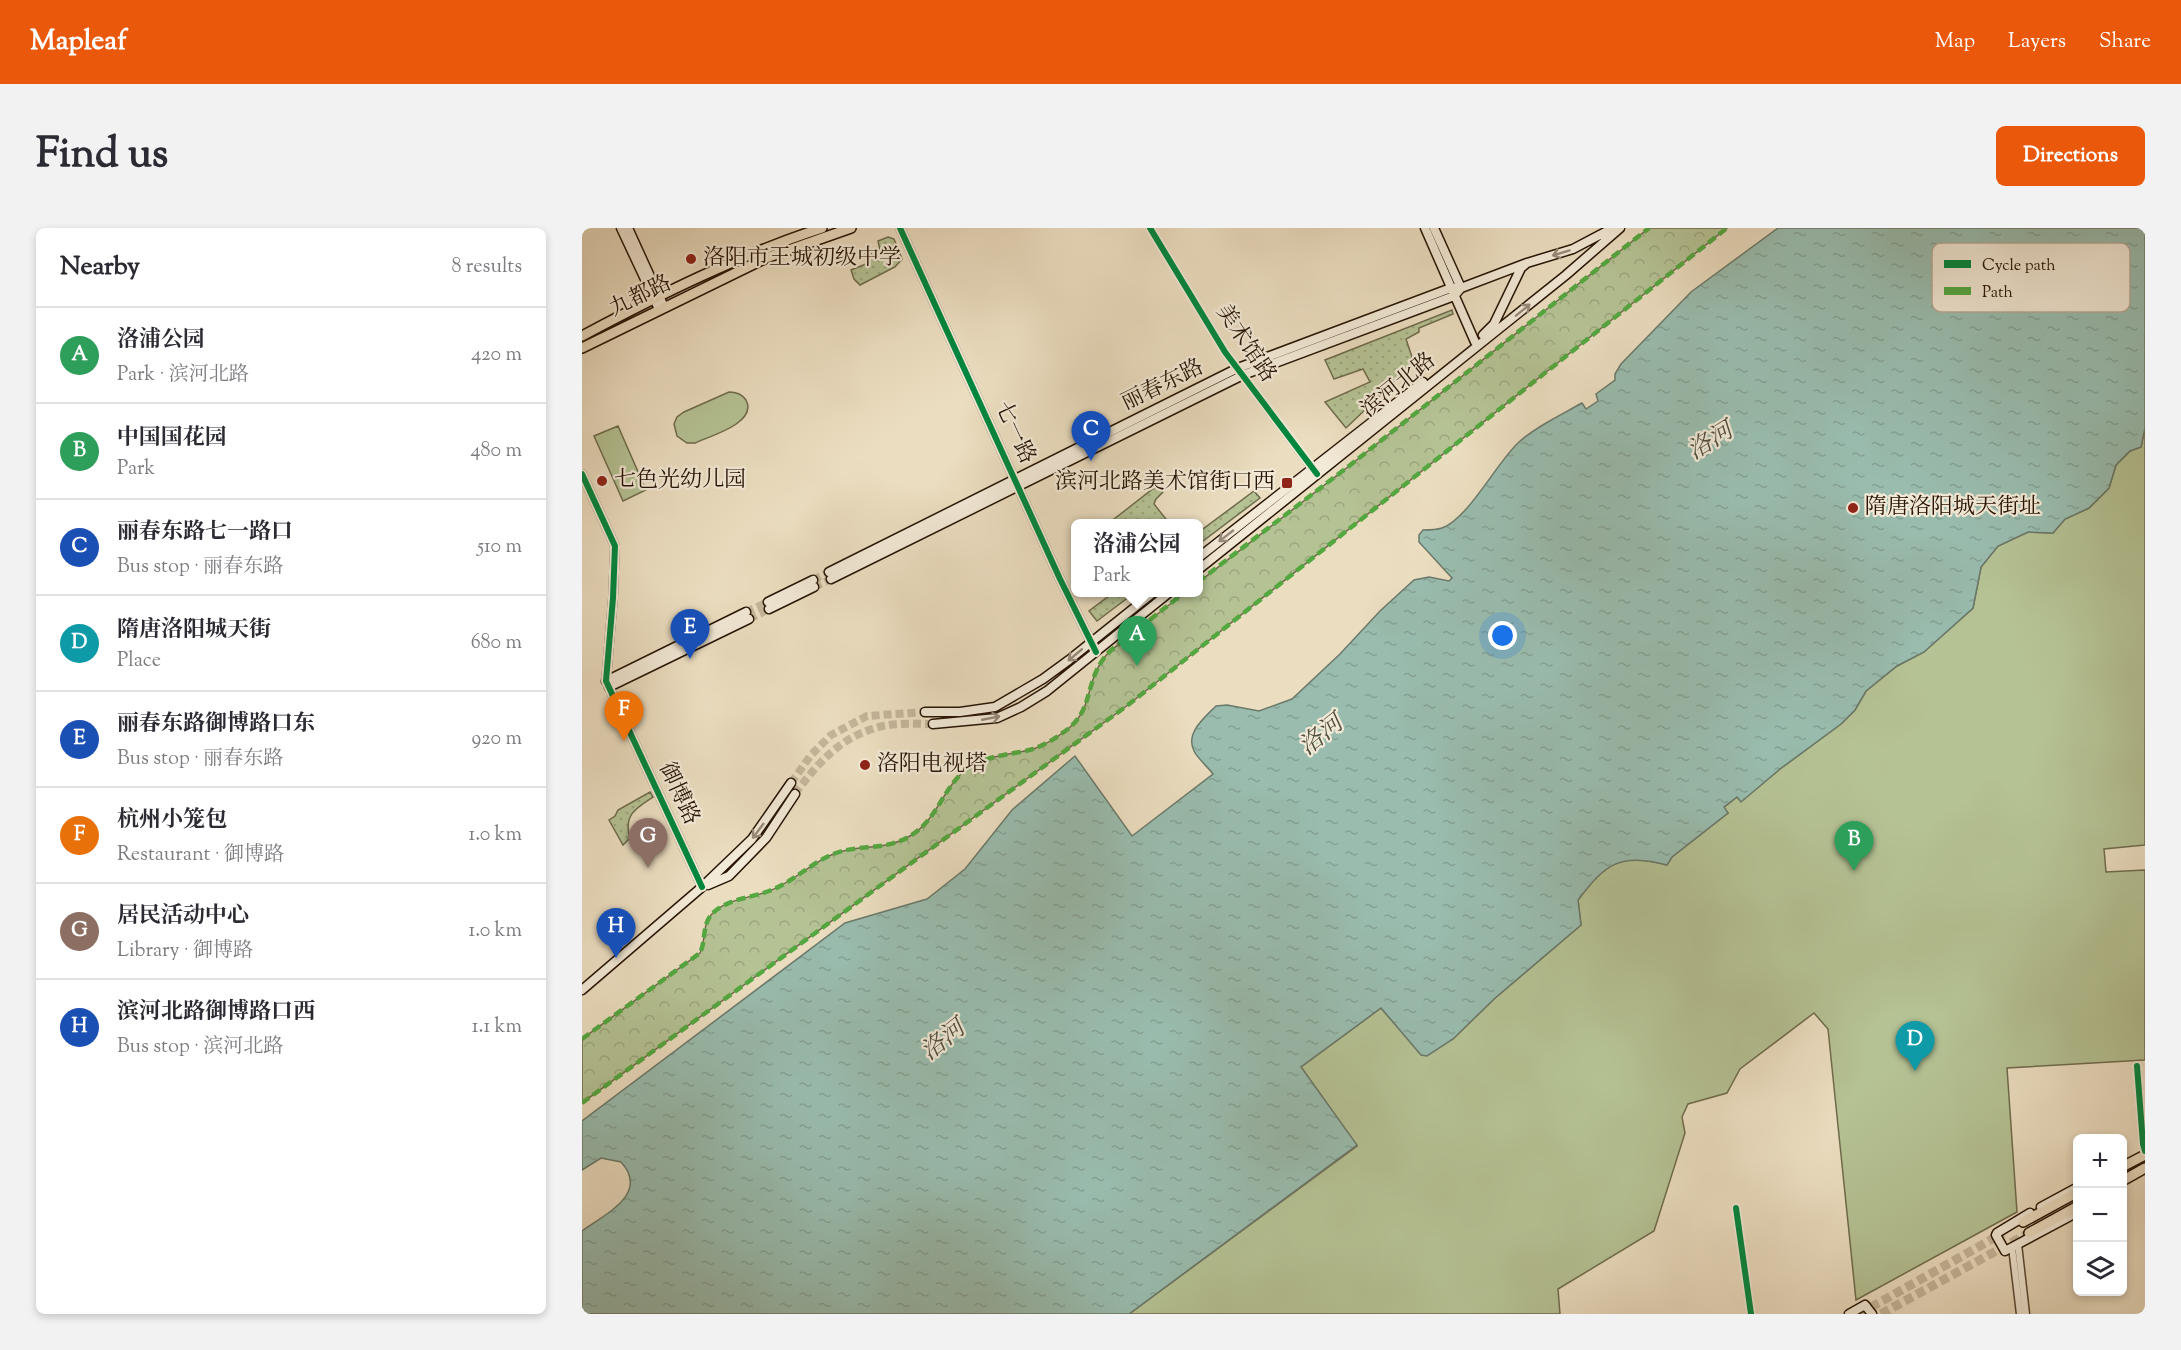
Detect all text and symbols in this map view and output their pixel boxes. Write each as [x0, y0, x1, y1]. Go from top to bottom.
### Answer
text: Mapleaf [30, 22, 127, 62]
text: Map [1935, 27, 1975, 57]
text: Layers [2008, 27, 2066, 57]
text: Share [2099, 27, 2151, 57]
text: Find us [36, 126, 168, 186]
button: Directions [1996, 126, 2145, 186]
place label: 洛阳市王城初级中学 [703, 243, 901, 275]
legend [1932, 243, 2130, 312]
one-way arrow [1552, 248, 1571, 259]
text: Nearby [60, 249, 140, 286]
marker: 洛阳市王城初级中学 [684, 252, 698, 266]
text: 8 results [451, 253, 522, 282]
text: Cycle path [1982, 255, 2056, 278]
street label: 九都路 [604, 268, 678, 326]
text: Path [1982, 282, 2013, 305]
street label: 美术馆路 [1207, 299, 1283, 389]
one-way arrow [1514, 303, 1530, 316]
text: 洛浦公园 [117, 325, 205, 357]
text: A [71, 341, 88, 370]
text: 420 m [471, 341, 522, 370]
street label: 滨河北路 [1355, 346, 1443, 426]
street label: 丽春东路 [1116, 352, 1210, 420]
text: Park · 滨河北路 [117, 361, 249, 390]
street label: 七一路 [986, 396, 1042, 470]
pin: C [1072, 412, 1110, 461]
water label: 洛河 [1682, 413, 1744, 469]
text: 中国国花园 [117, 423, 227, 455]
text: B [73, 437, 86, 466]
text: 480 m [471, 437, 522, 466]
text: Park [117, 455, 155, 484]
place label: 七色光幼儿园 [614, 465, 746, 497]
place label: 滨河北路美术馆街口西 [1055, 467, 1275, 499]
marker: 七色光幼儿园 [595, 474, 609, 488]
marker: 滨河北路美术馆街口西 [1280, 476, 1294, 490]
place label: 隋唐洛阳城天街址 [1865, 492, 2041, 524]
marker: 隋唐洛阳城天街址 [1846, 501, 1860, 515]
text: 丽春东路七一路口 [117, 517, 293, 549]
popup [1071, 519, 1203, 597]
text: 洛浦公园 [1093, 530, 1181, 562]
one-way arrow [1218, 530, 1234, 543]
text: C [71, 533, 88, 562]
text: 510 m [477, 533, 522, 562]
text: Bus stop · 丽春东路 [117, 553, 283, 582]
text: Park [1093, 562, 1131, 591]
pin: E [670, 610, 710, 659]
text: 隋唐洛阳城天街 [117, 615, 271, 647]
pin: A [1118, 616, 1156, 666]
your location [1488, 621, 1517, 650]
text: D [72, 629, 87, 658]
text: 680 m [471, 629, 522, 658]
text: Place [117, 647, 161, 676]
one-way arrow [1068, 648, 1083, 662]
pin: F [604, 692, 644, 741]
water label: 洛河 [1293, 705, 1354, 764]
text: 丽春东路御博路口东 [117, 709, 315, 741]
one-way arrow [981, 712, 1000, 723]
text: E [73, 725, 86, 754]
text: 920 m [472, 725, 522, 754]
text: Bus stop · 丽春东路 [117, 745, 283, 774]
place label: 洛阳电视塔 [877, 749, 987, 781]
street label: 御博路 [650, 757, 706, 831]
marker: 洛阳电视塔 [858, 758, 872, 772]
text: 杭州小笼包 [117, 805, 227, 837]
pin: G [628, 818, 668, 868]
text: F [74, 821, 85, 850]
text: 1.0 km [468, 821, 522, 850]
one-way arrow [751, 822, 764, 838]
pin: B [1834, 822, 1874, 871]
text: Restaurant · 御博路 [117, 841, 284, 870]
text: 居民活动中心 [117, 901, 249, 933]
pin: H [597, 908, 636, 958]
text: G [71, 917, 88, 946]
text: 1.0 km [468, 917, 522, 946]
text: Library · 御博路 [117, 937, 253, 966]
text: 滨河北路御博路口西 [117, 997, 315, 1029]
water label: 洛河 [915, 1010, 976, 1069]
text: H [72, 1013, 87, 1042]
text: 1.1 km [472, 1013, 522, 1042]
pin: D [1896, 1022, 1934, 1071]
text: Bus stop · 滨河北路 [117, 1033, 283, 1062]
map controls [2073, 1134, 2127, 1296]
button: + [2073, 1134, 2127, 1188]
button: − [2073, 1188, 2127, 1242]
button: layers [2073, 1242, 2127, 1296]

